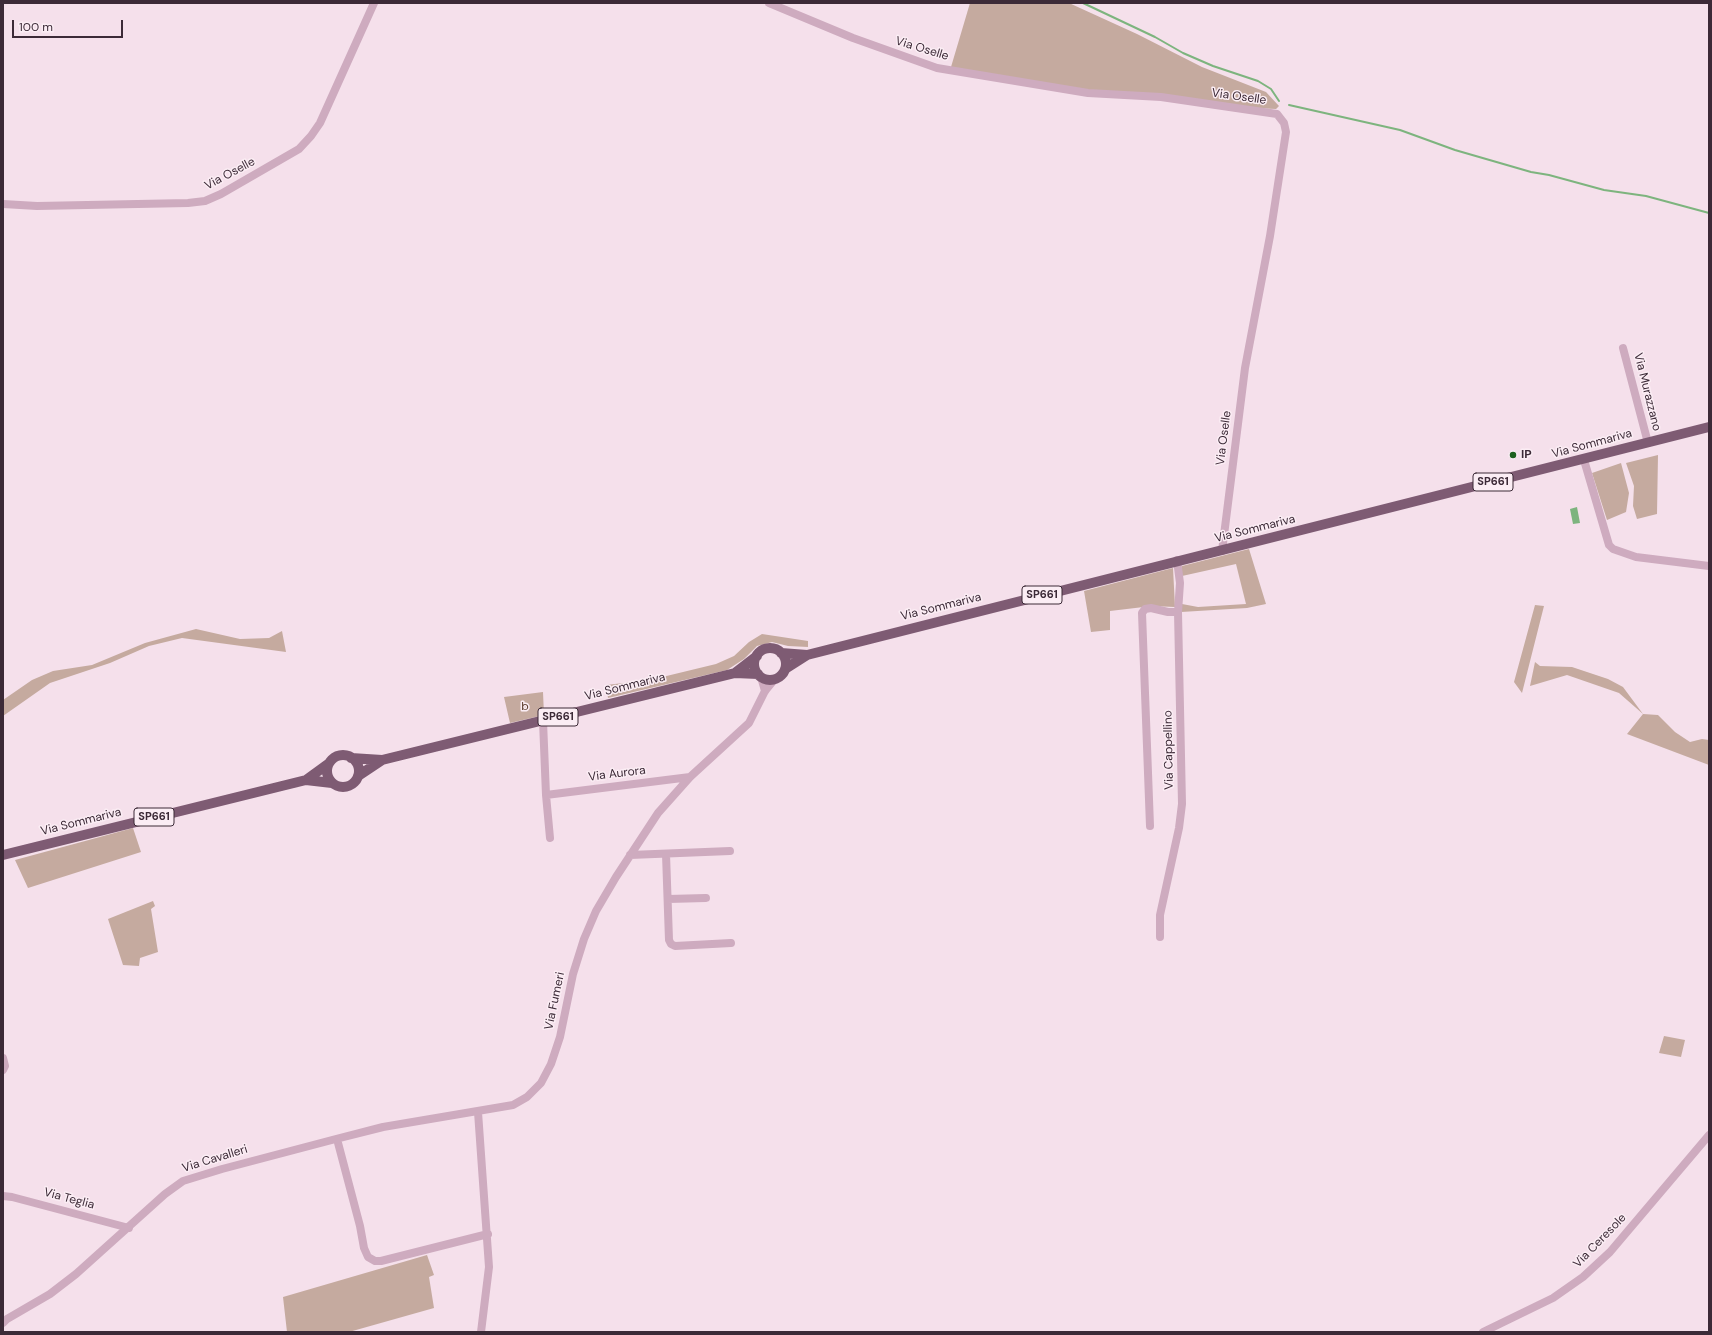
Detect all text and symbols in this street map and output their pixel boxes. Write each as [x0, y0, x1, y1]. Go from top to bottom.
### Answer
scale bar [14, 12, 125, 38]
text: 100 m [19, 19, 53, 35]
street label: Via Oselle [894, 34, 950, 64]
street label: Via Oselle [1211, 86, 1267, 108]
street label: Via Oselle [202, 155, 258, 193]
street label: Via Murazzano [1630, 351, 1664, 433]
street label: Via Oselle [1214, 410, 1234, 466]
street label: Via Sommariva [1550, 426, 1634, 462]
place label: IP [1521, 448, 1532, 462]
marker: IP [1508, 450, 1518, 460]
road number: SP661 [1473, 473, 1513, 491]
street label: Via Sommariva [1213, 512, 1297, 546]
road number: SP661 [1022, 586, 1062, 604]
street label: Via Sommariva [899, 590, 983, 624]
street label: Via Sommariva [583, 670, 667, 704]
park label: b [521, 700, 529, 714]
road number: SP661 [538, 708, 578, 726]
street label: Via Cappellino [1161, 710, 1177, 790]
street label: Via Aurora [588, 763, 646, 785]
street label: Via Sommariva [39, 805, 123, 839]
road number: SP661 [134, 808, 174, 826]
street label: Via Fumeri [542, 971, 568, 1031]
street label: Via Cavalleri [181, 1142, 249, 1176]
street label: Via Teglia [42, 1185, 96, 1213]
street label: Via Ceresole [1571, 1211, 1629, 1271]

